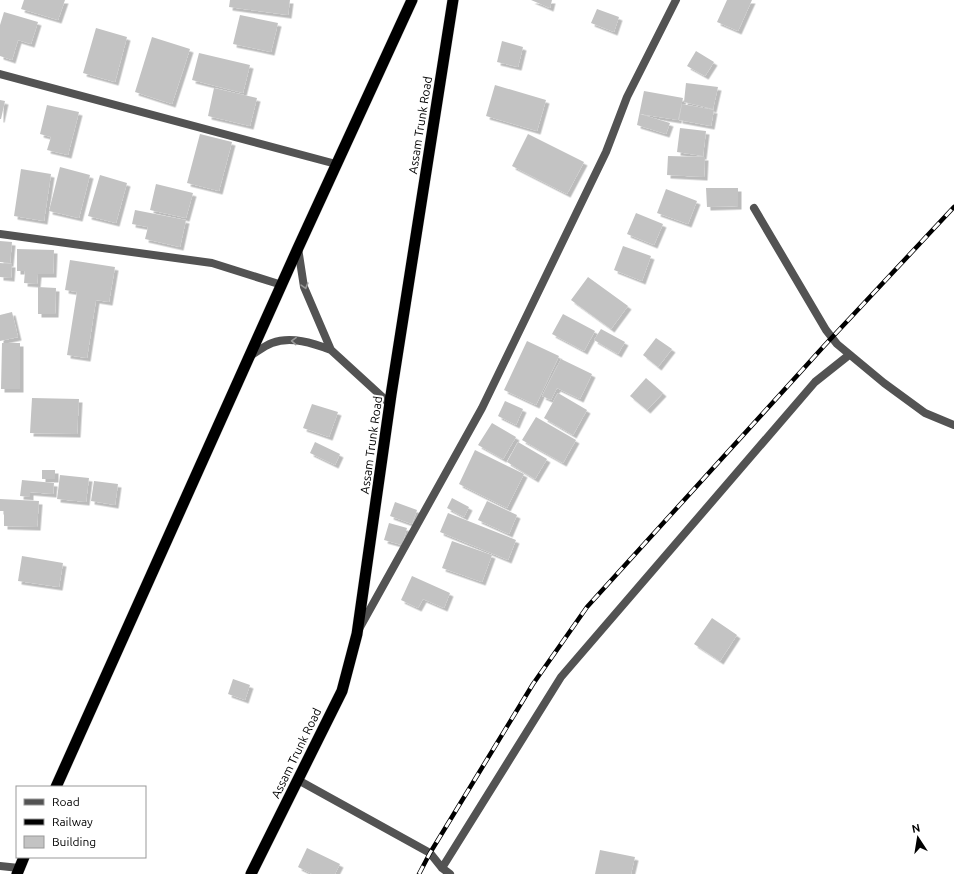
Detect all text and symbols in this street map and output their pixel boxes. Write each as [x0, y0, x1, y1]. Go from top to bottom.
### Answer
street label: Assam Trunk Road [406, 75, 434, 175]
one-way arrow [300, 283, 309, 290]
one-way arrow [291, 337, 297, 346]
street label: Assam Trunk Road [358, 395, 384, 495]
street label: Assam Trunk Road [269, 706, 323, 800]
legend [16, 786, 146, 858]
text: Road [52, 795, 80, 808]
text: Railway [52, 815, 93, 828]
north arrow [898, 818, 938, 858]
text: N [911, 821, 921, 835]
text: Building [52, 835, 96, 848]

